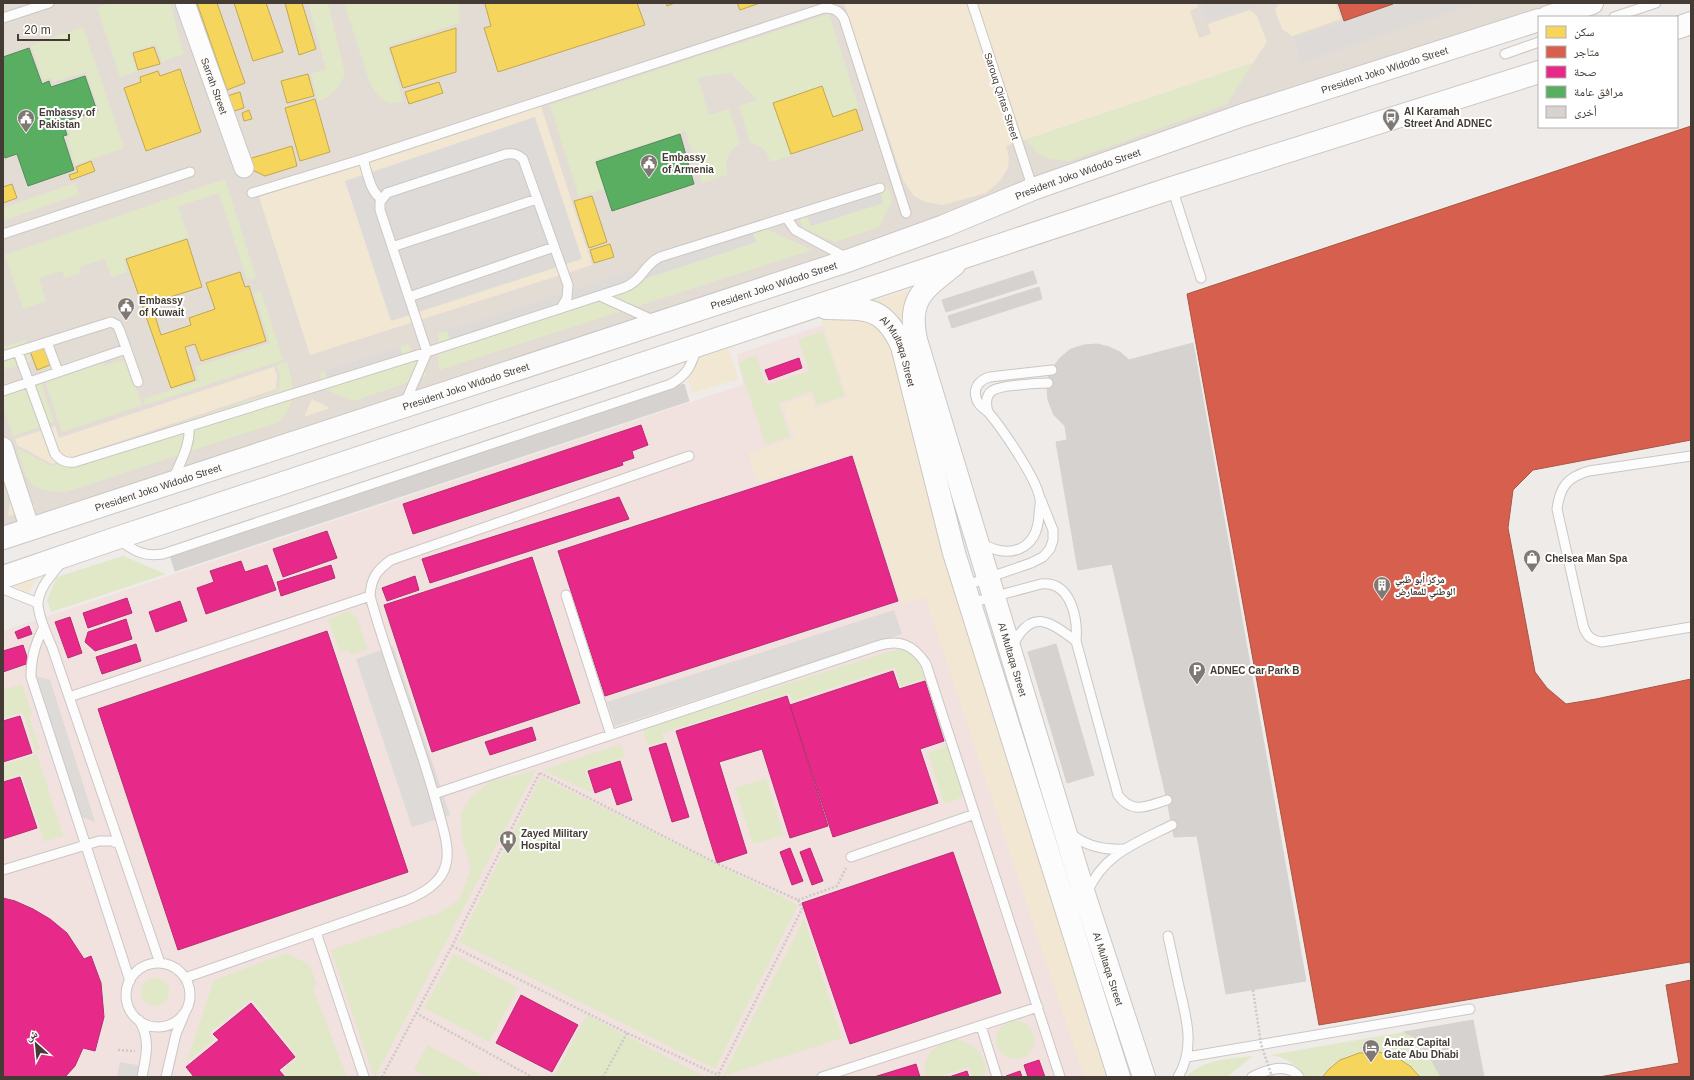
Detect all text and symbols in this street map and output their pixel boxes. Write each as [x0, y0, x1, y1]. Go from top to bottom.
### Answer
scale bar [18, 16, 69, 42]
legend [1538, 16, 1678, 128]
text: 20 m [24, 23, 51, 37]
text: سكن [1574, 25, 1595, 39]
street label: President Joko Widodo Street [1320, 45, 1450, 96]
text: متاجر [1573, 45, 1599, 59]
street label: Sarouq Qirtas Street [982, 51, 1021, 141]
street label: Sarrah Street [199, 56, 229, 116]
text: صحة [1574, 65, 1597, 79]
text: مرافق عامة [1574, 85, 1623, 99]
text: أخرى [1574, 105, 1597, 119]
place label: Al Karamah Street And ADNEC [1404, 106, 1492, 129]
place label: Embassy of Pakistan [39, 107, 96, 130]
bus stop icon: Al Karamah Street And ADNEC [1381, 107, 1401, 132]
public building icon: Embassy of Pakistan [16, 108, 36, 133]
street label: President Joko Widodo Street [1014, 147, 1142, 202]
place label: Embassy of Armenia [662, 152, 714, 175]
public building icon: Embassy of Armenia [639, 153, 659, 178]
street label: President Joko Widodo Street [709, 260, 839, 311]
place label: Embassy of Kuwait [139, 295, 185, 318]
public building icon: Embassy of Kuwait [116, 296, 136, 321]
street label: Al Multaqa Street [878, 314, 917, 388]
street label: President Joko Widodo Street [401, 361, 531, 412]
street label: President Joko Widodo Street [93, 462, 223, 514]
shop icon: Chelsea Man Spa [1522, 548, 1542, 573]
place label: Chelsea Man Spa [1545, 553, 1628, 564]
place label: مركز أبو ظبي الوطني للمعارض [1395, 573, 1456, 599]
building icon: مركز أبو ظبي الوطني للمعارض [1372, 575, 1392, 600]
street label: Al Multaqa Street [996, 621, 1029, 698]
parking icon: ADNEC Car Park B [1187, 660, 1207, 685]
place label: ADNEC Car Park B [1210, 665, 1299, 676]
place label: Zayed Military Hospital [521, 828, 588, 851]
hospital icon: Zayed Military Hospital [498, 829, 518, 854]
street label: Al Multaqa Street [1091, 931, 1125, 1007]
north arrow [16, 1024, 56, 1064]
text: ش [24, 1027, 41, 1045]
place label: Andaz Capital Gate Abu Dhabi [1384, 1037, 1459, 1060]
hotel icon: Andaz Capital Gate Abu Dhabi [1361, 1038, 1381, 1063]

